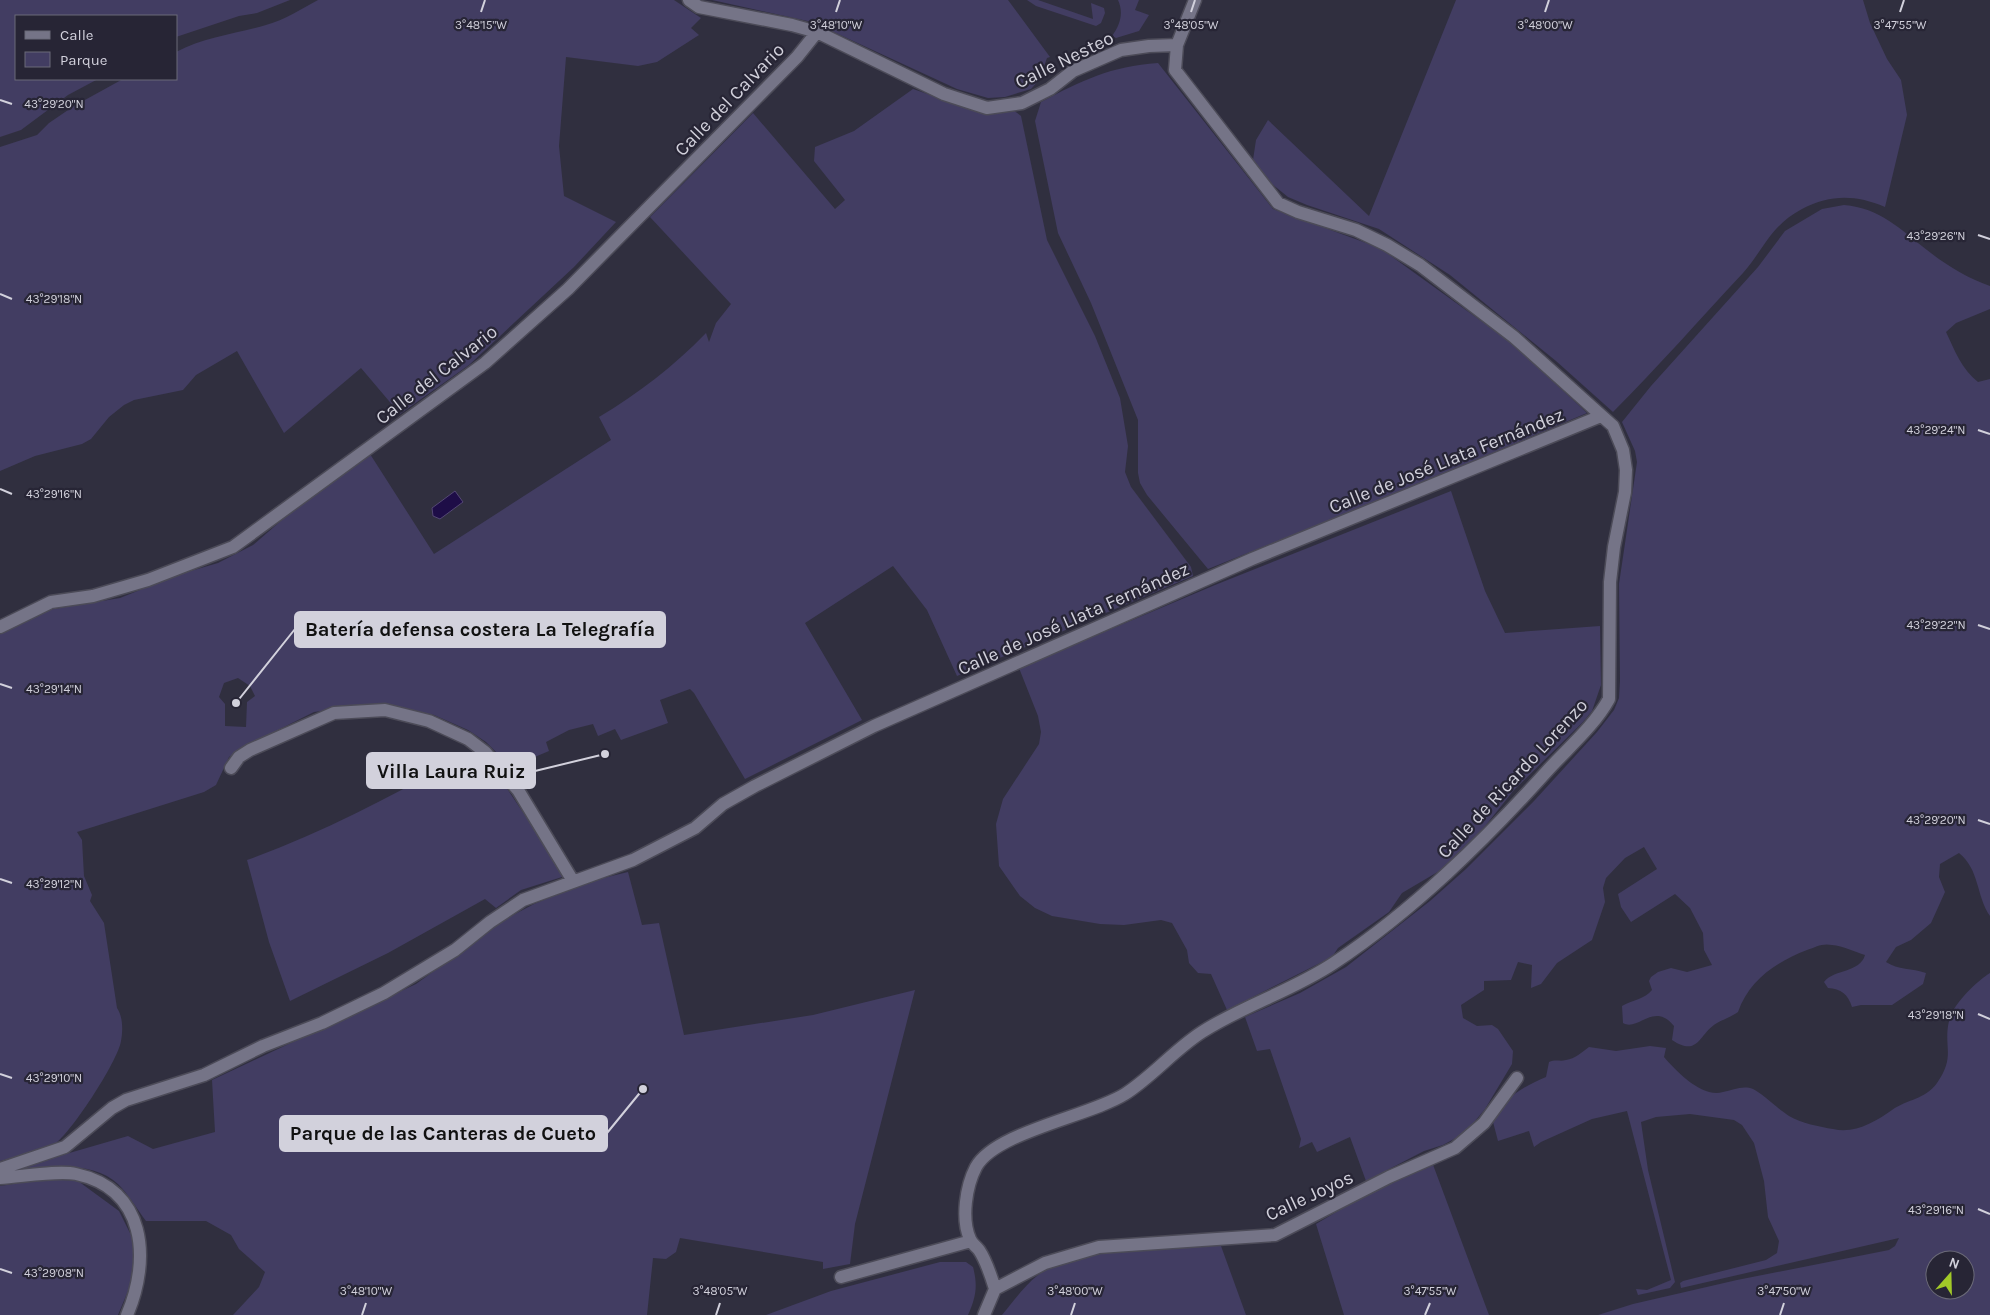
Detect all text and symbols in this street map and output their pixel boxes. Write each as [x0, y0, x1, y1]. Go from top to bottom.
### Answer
legend [15, 15, 178, 80]
text: 3°48'15"W [455, 18, 507, 32]
text: 3°48'10"W [810, 18, 862, 32]
text: 3°48'05"W [1163, 18, 1219, 32]
text: 3°48'00"W [1517, 18, 1573, 32]
text: 3°47'55"W [1873, 18, 1927, 32]
text: Calle [60, 26, 94, 44]
street label: Calle Nesteo [1012, 27, 1117, 93]
street label: Calle del Calvario [670, 39, 789, 161]
text: Parque [60, 51, 108, 69]
text: 43°29'20"N [24, 97, 84, 111]
text: 43°29'26"N [1906, 229, 1966, 243]
text: 43°29'18"N [26, 292, 82, 306]
street label: Calle del Calvario [371, 320, 502, 429]
street label: Calle de José Llata Fernández [1326, 404, 1567, 518]
text: 43°29'24"N [1907, 423, 1965, 437]
text: 43°29'16"N [26, 487, 82, 501]
street label: Calle de José Llata Fernández [954, 558, 1193, 680]
callout: Batería defensa costera La Telegrafía [295, 612, 665, 647]
text: Batería defensa costera La Telegrafía [305, 618, 655, 641]
text: 43°29'22"N [1906, 618, 1966, 632]
text: 43°29'14"N [26, 682, 82, 696]
street label: Calle de Ricardo Lorenzo [1433, 694, 1592, 863]
callout: Villa Laura Ruiz [367, 753, 535, 788]
text: Villa Laura Ruiz [377, 760, 525, 783]
text: 43°29'20"N [1906, 813, 1966, 827]
text: 43°29'12"N [26, 877, 82, 891]
text: 43°29'18"N [1908, 1008, 1964, 1022]
text: 43°29'10"N [26, 1071, 82, 1085]
callout: Parque de las Canteras de Cueto [280, 1116, 607, 1151]
text: Parque de las Canteras de Cueto [290, 1122, 596, 1145]
street label: Calle Joyos [1262, 1166, 1357, 1226]
text: 43°29'16"N [1908, 1203, 1964, 1217]
north arrow [1925, 1250, 1975, 1300]
text: N [1947, 1254, 1962, 1273]
text: 43°29'08"N [24, 1266, 84, 1280]
text: 3°48'10"W [340, 1284, 392, 1298]
text: 3°48'05"W [692, 1284, 748, 1298]
text: 3°48'00"W [1047, 1284, 1103, 1298]
text: 3°47'55"W [1403, 1284, 1457, 1298]
text: 3°47'50"W [1757, 1284, 1811, 1298]

